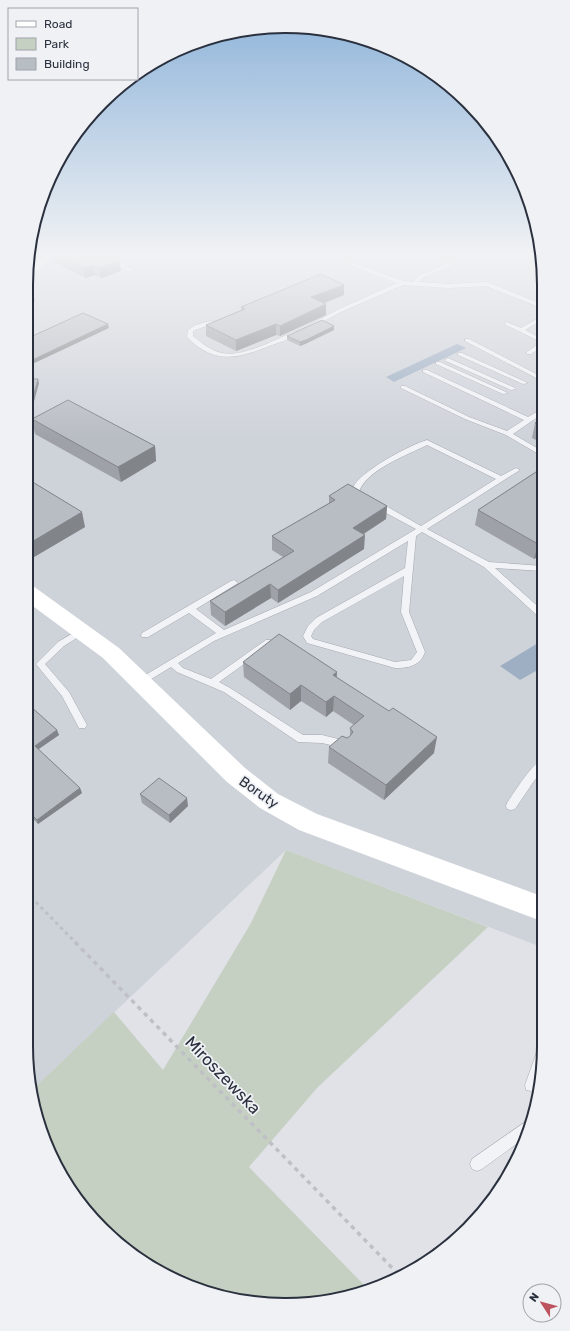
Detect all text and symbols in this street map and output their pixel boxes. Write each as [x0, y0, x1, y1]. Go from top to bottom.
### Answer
legend [8, 8, 138, 80]
text: Road [44, 17, 72, 31]
text: Park [44, 37, 70, 51]
text: Building [44, 57, 90, 71]
street label: Boruty [236, 773, 282, 812]
street label: Miroszewska [181, 1032, 265, 1118]
north arrow [522, 1283, 562, 1323]
text: N [527, 1290, 542, 1304]

